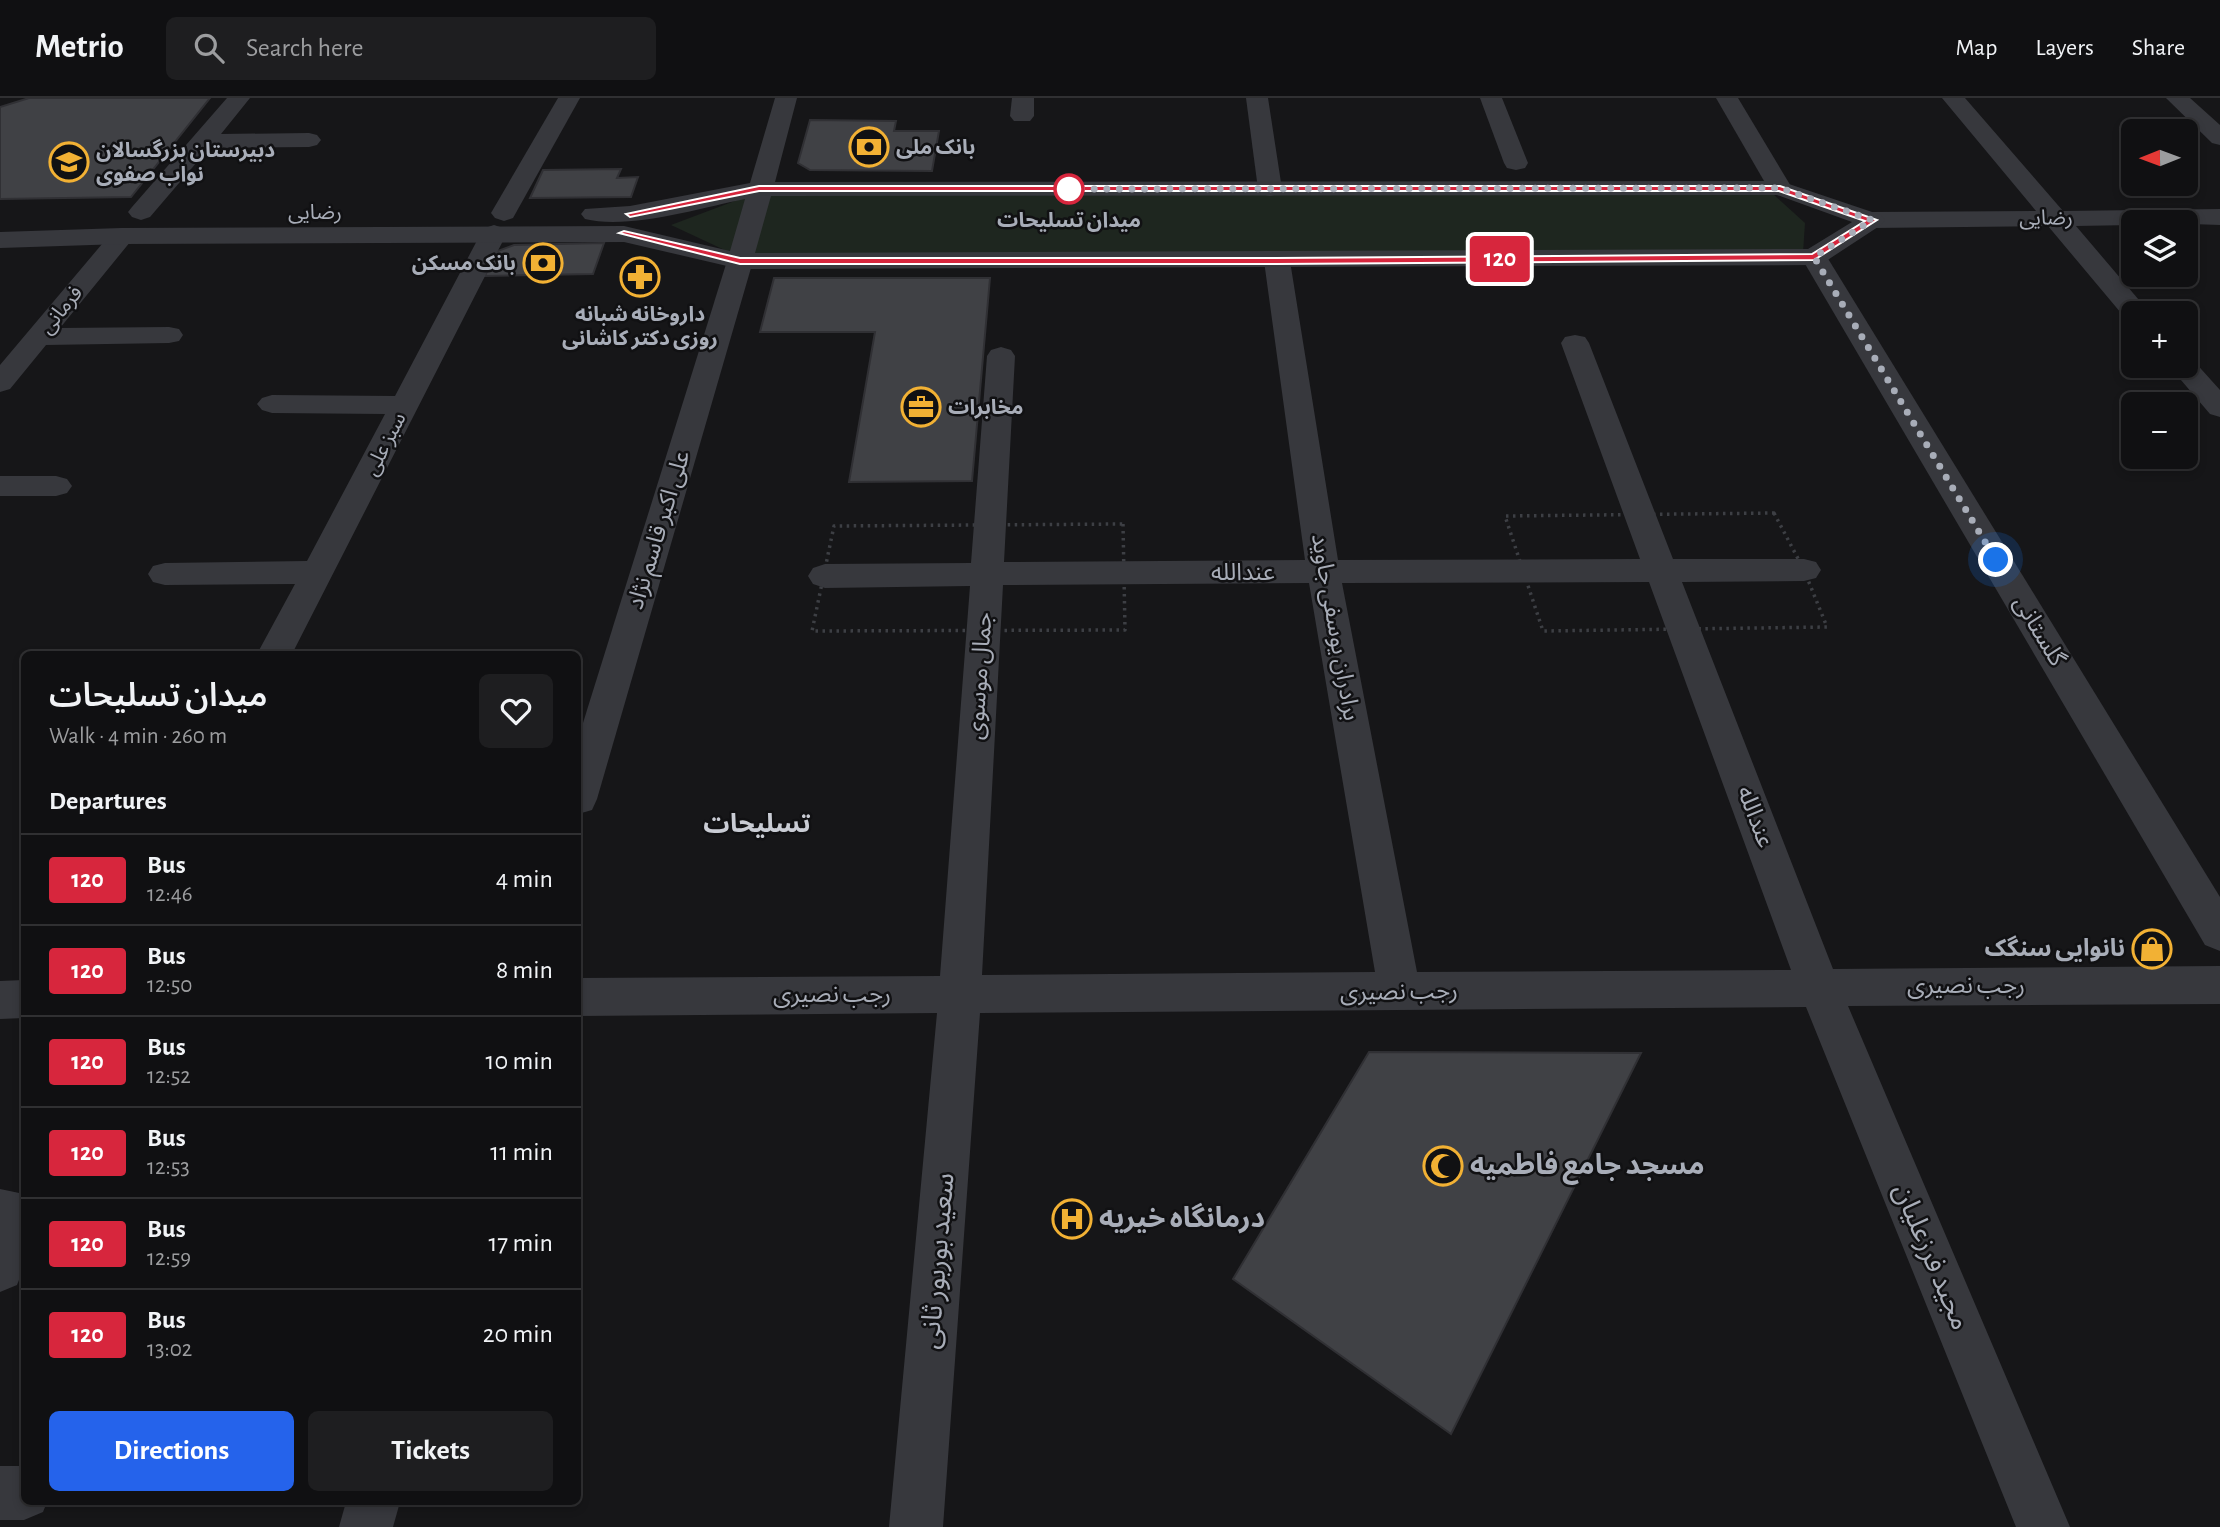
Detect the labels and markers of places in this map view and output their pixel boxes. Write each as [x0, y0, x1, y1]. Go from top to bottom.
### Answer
bank icon: بانک ملی [848, 126, 890, 168]
place label: بانک ملی [896, 137, 975, 159]
place label: دبیرستان بزرگسالان نواب صفوی [96, 138, 275, 186]
school or university icon: دبیرستان بزرگسالان نواب صفوی [48, 141, 90, 183]
marker: میدان تسلیحات [1054, 174, 1084, 204]
place label: میدان تسلیحات [997, 210, 1141, 232]
bank icon: بانک مسکن [522, 242, 564, 284]
place label: بانک مسکن [412, 253, 516, 275]
pharmacy icon: داروخانه شبانه روزی دکتر کاشانی [619, 256, 661, 298]
place label: داروخانه شبانه روزی دکتر کاشانی [562, 304, 718, 350]
office icon: مخابرات [900, 386, 942, 428]
place label: مخابرات [948, 397, 1023, 419]
shop icon: نانوایی سنگک [2131, 928, 2173, 970]
place label: نانوایی سنگک [1985, 935, 2125, 962]
mosque icon: مسجد جامع فاطمیه [1422, 1145, 1464, 1187]
place label: مسجد جامع فاطمیه [1470, 1150, 1705, 1185]
hospital icon: درمانگاه خیریه [1051, 1198, 1093, 1240]
place label: درمانگاه خیریه [1099, 1202, 1265, 1234]

